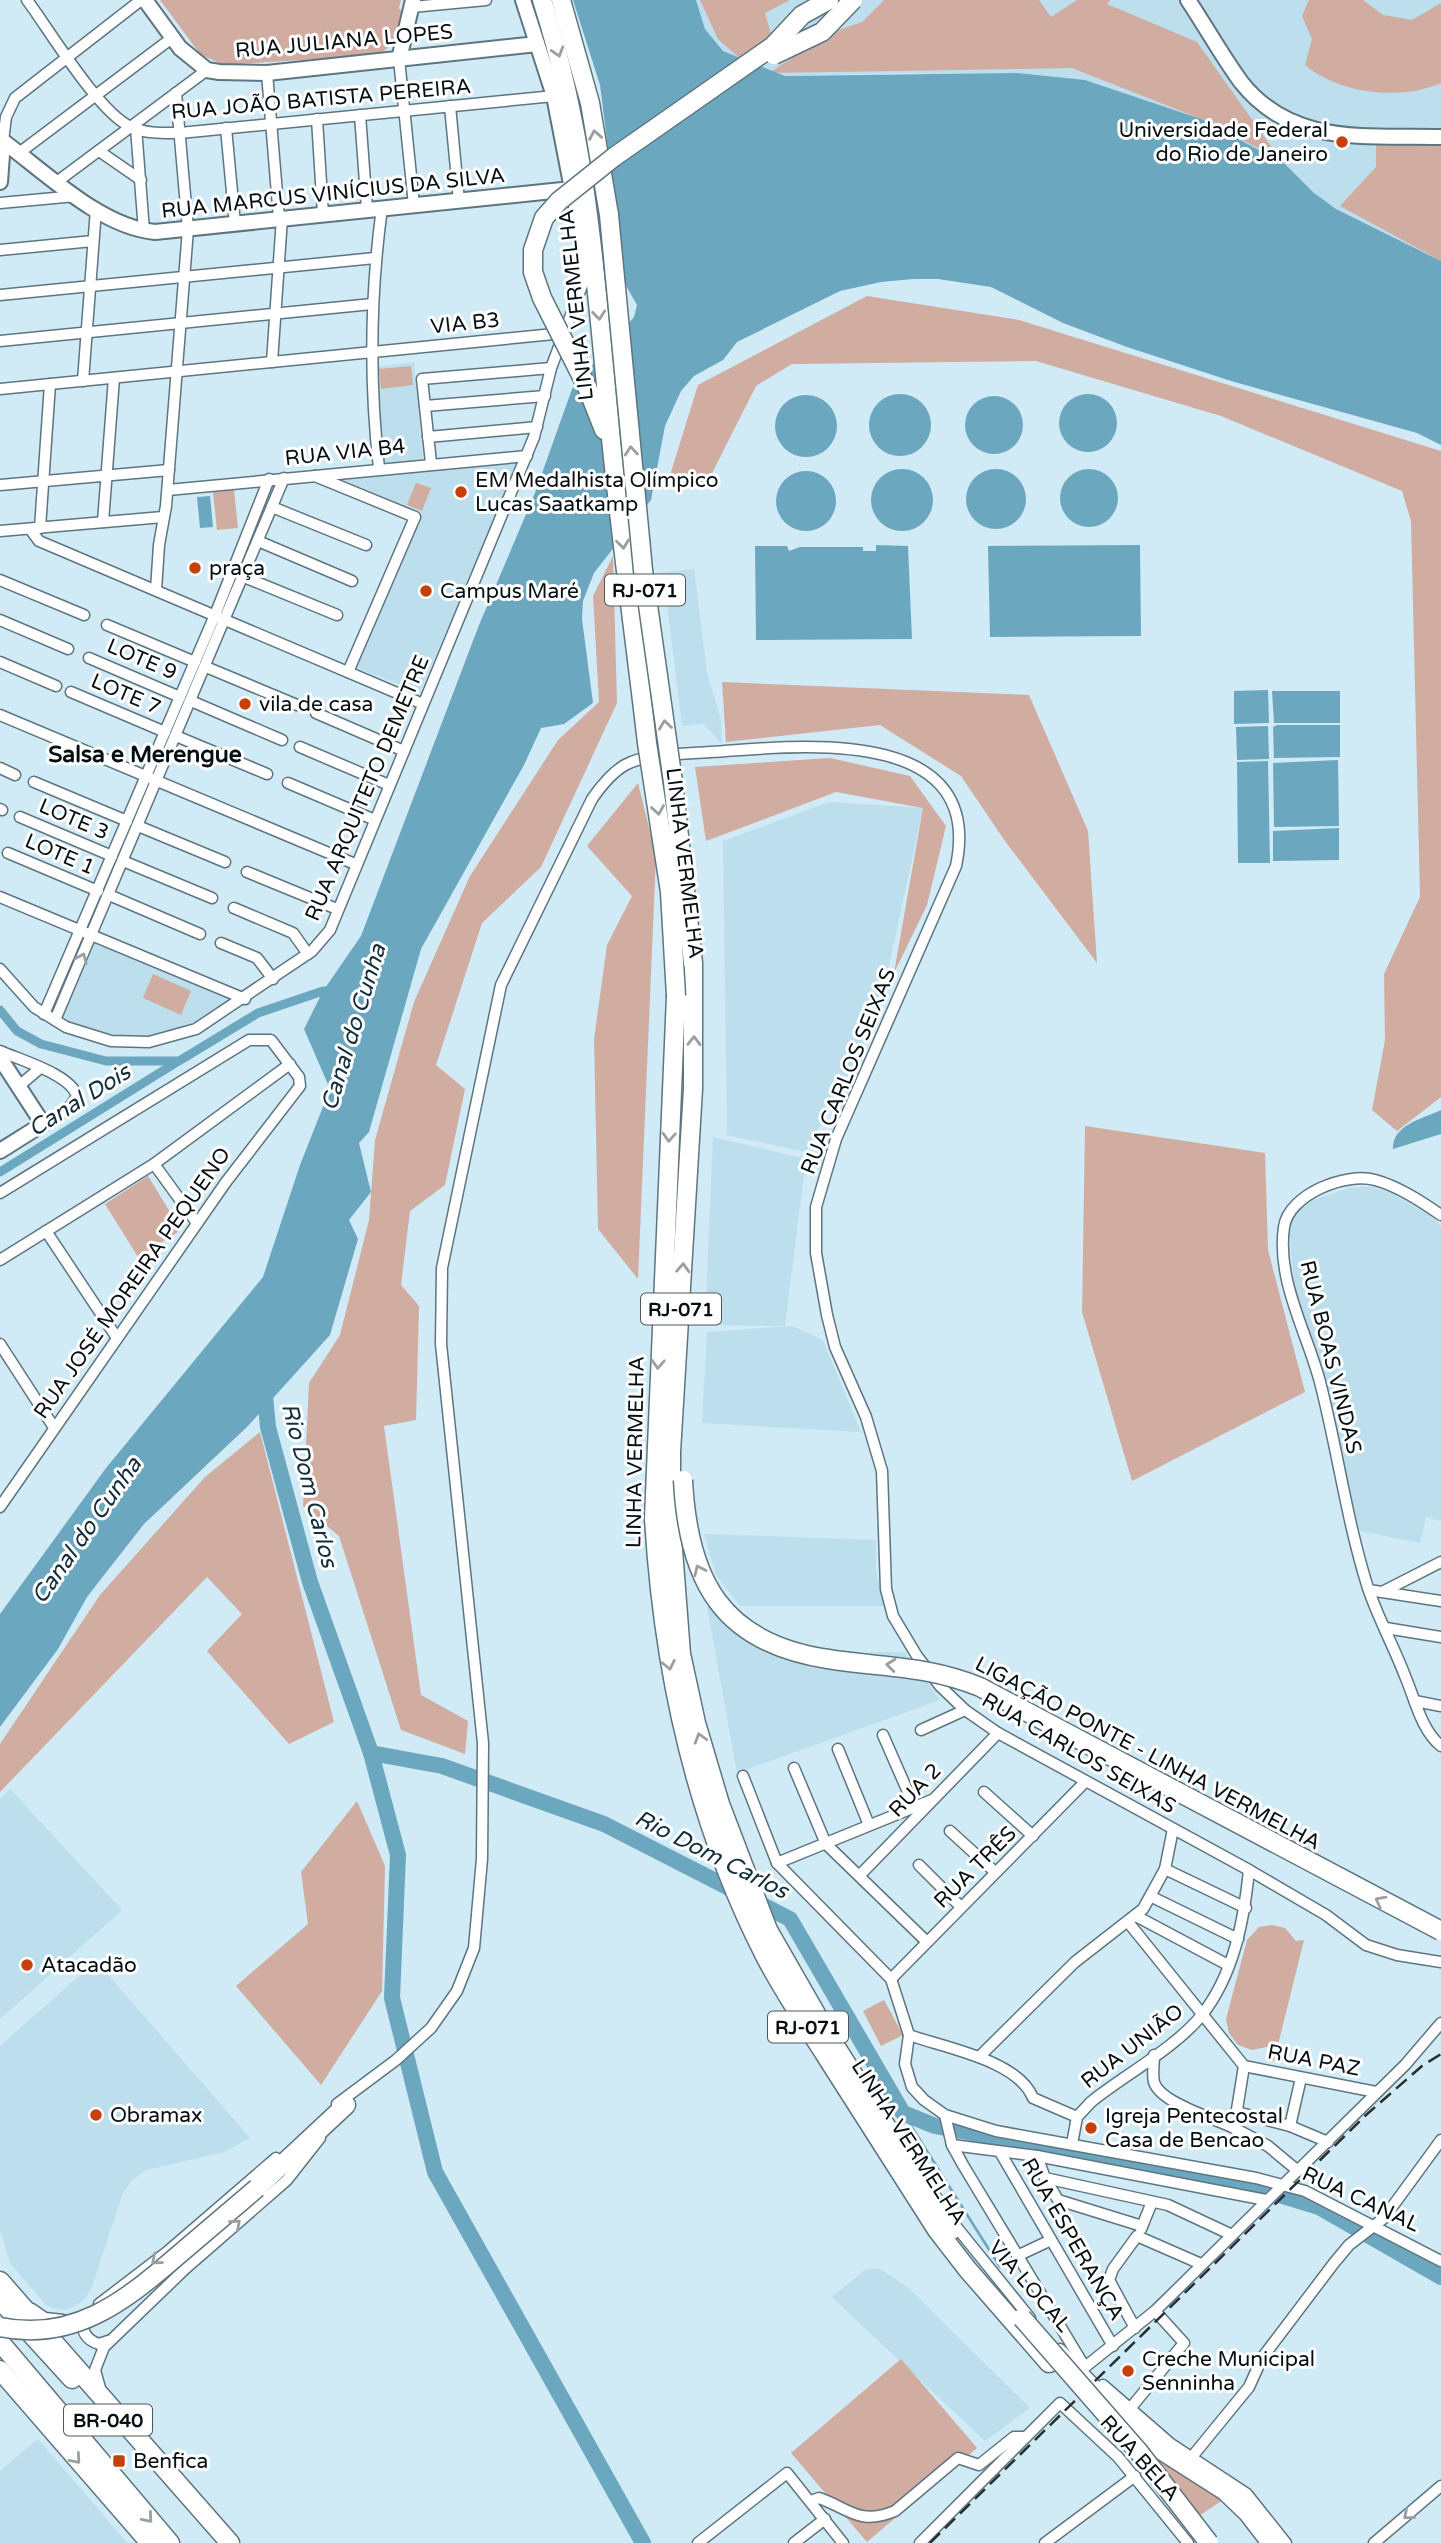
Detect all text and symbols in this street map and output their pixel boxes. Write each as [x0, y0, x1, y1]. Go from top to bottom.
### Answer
street label: RUA JULIANA LOPES [234, 20, 454, 63]
one-way arrow [550, 46, 565, 58]
street label: RUA JOÃO BATISTA PEREIRA [170, 74, 472, 125]
place label: Universidade Federal do Rio de Janeiro [1119, 118, 1328, 167]
one-way arrow [589, 129, 604, 141]
marker: Universidade Federal do Rio de Janeiro [1334, 134, 1350, 150]
street label: RUA MARCUS VINÍCIUS DA SILVA [160, 163, 506, 224]
street label: LINHA VERMELHA [554, 208, 599, 402]
street label: VIA B3 [429, 307, 501, 340]
one-way arrow [592, 309, 607, 321]
street label: RUA VIA B4 [284, 434, 407, 471]
one-way arrow [624, 445, 639, 456]
place label: EM Medalhista Olímpico Lucas Saatkamp [475, 468, 719, 517]
marker: EM Medalhista Olímpico Lucas Saatkamp [453, 484, 469, 500]
one-way arrow [616, 538, 631, 550]
place label: praça [209, 556, 265, 581]
marker: praça [187, 560, 203, 576]
road number: RJ-071 [605, 575, 685, 606]
place label: Campus Maré [440, 579, 579, 604]
marker: Campus Maré [418, 583, 434, 599]
street label: LOTE 9 [103, 634, 180, 685]
street label: RUA ARQUITETO DEMETRE [300, 652, 435, 925]
street label: LOTE 7 [87, 669, 164, 720]
place label: vila de casa [259, 692, 373, 717]
marker: vila de casa [237, 696, 253, 712]
one-way arrow [658, 719, 673, 731]
district label: Salsa e Merengue [48, 741, 242, 769]
street label: LINHA VERMELHA [660, 766, 709, 960]
street label: LOTE 3 [35, 794, 112, 845]
one-way arrow [650, 805, 665, 816]
street label: LOTE 1 [21, 829, 98, 880]
water label: Canal do Cunha [315, 940, 393, 1114]
one-way arrow [74, 953, 88, 965]
street label: RUA CARLOS SEIXAS [796, 964, 901, 1178]
one-way arrow [687, 1035, 702, 1046]
water label: Canal Dois [23, 1057, 137, 1143]
one-way arrow [662, 1132, 677, 1143]
street label: RUA JOSÉ MOREIRA PEQUENO [29, 1143, 236, 1424]
street label: RUA BOAS VINDAS [1294, 1258, 1367, 1456]
one-way arrow [675, 1262, 690, 1273]
road number: RJ-071 [641, 1294, 721, 1324]
street label: LINHA VERMELHA [621, 1356, 650, 1548]
one-way arrow [651, 1359, 666, 1370]
water label: Rio Dom Carlos [275, 1400, 343, 1572]
water label: Canal do Cunha [26, 1451, 148, 1609]
one-way arrow [693, 1564, 707, 1577]
street label: LIGAÇÃO PONTE - LINHA VERMELHA [971, 1651, 1325, 1855]
one-way arrow [885, 1658, 896, 1673]
one-way arrow [661, 1659, 676, 1671]
street label: RUA CARLOS SEIXAS [977, 1688, 1180, 1819]
one-way arrow [694, 1732, 709, 1744]
street label: RUA 2 [884, 1758, 947, 1822]
water label: Rio Dom Carlos [630, 1804, 795, 1906]
street label: RUA TRÊS [929, 1821, 1022, 1914]
one-way arrow [1375, 1895, 1387, 1909]
place label: Atacadão [41, 1953, 137, 1978]
marker: Atacadão [19, 1957, 35, 1973]
street label: RUA UNIÃO [1076, 1999, 1188, 2094]
road number: RJ-071 [768, 2011, 848, 2042]
street label: RUA PAZ [1265, 2039, 1362, 2082]
street label: LINHA VERMELHA [846, 2055, 971, 2230]
place label: Obramax [110, 2103, 202, 2128]
place label: Igreja Pentecostal Casa de Bencao [1105, 2104, 1283, 2153]
marker: Obramax [88, 2107, 104, 2123]
marker: Igreja Pentecostal Casa de Bencao [1083, 2120, 1099, 2136]
street label: RUA ESPERANÇA [1016, 2154, 1129, 2325]
street label: RUA CANAL [1298, 2161, 1423, 2238]
one-way arrow [228, 2220, 241, 2232]
street label: VIA LOCAL [983, 2235, 1076, 2337]
one-way arrow [152, 2252, 164, 2265]
place label: Creche Municipal Senninha [1142, 2347, 1315, 2396]
marker: Creche Municipal Senninha [1120, 2363, 1136, 2379]
road number: BR-040 [64, 2404, 152, 2436]
street label: RUA BELA [1095, 2410, 1185, 2506]
place label: Benfica [133, 2449, 208, 2474]
one-way arrow [68, 2451, 80, 2464]
marker: Benfica [111, 2453, 127, 2469]
one-way arrow [1403, 2507, 1416, 2519]
one-way arrow [140, 2509, 152, 2522]

